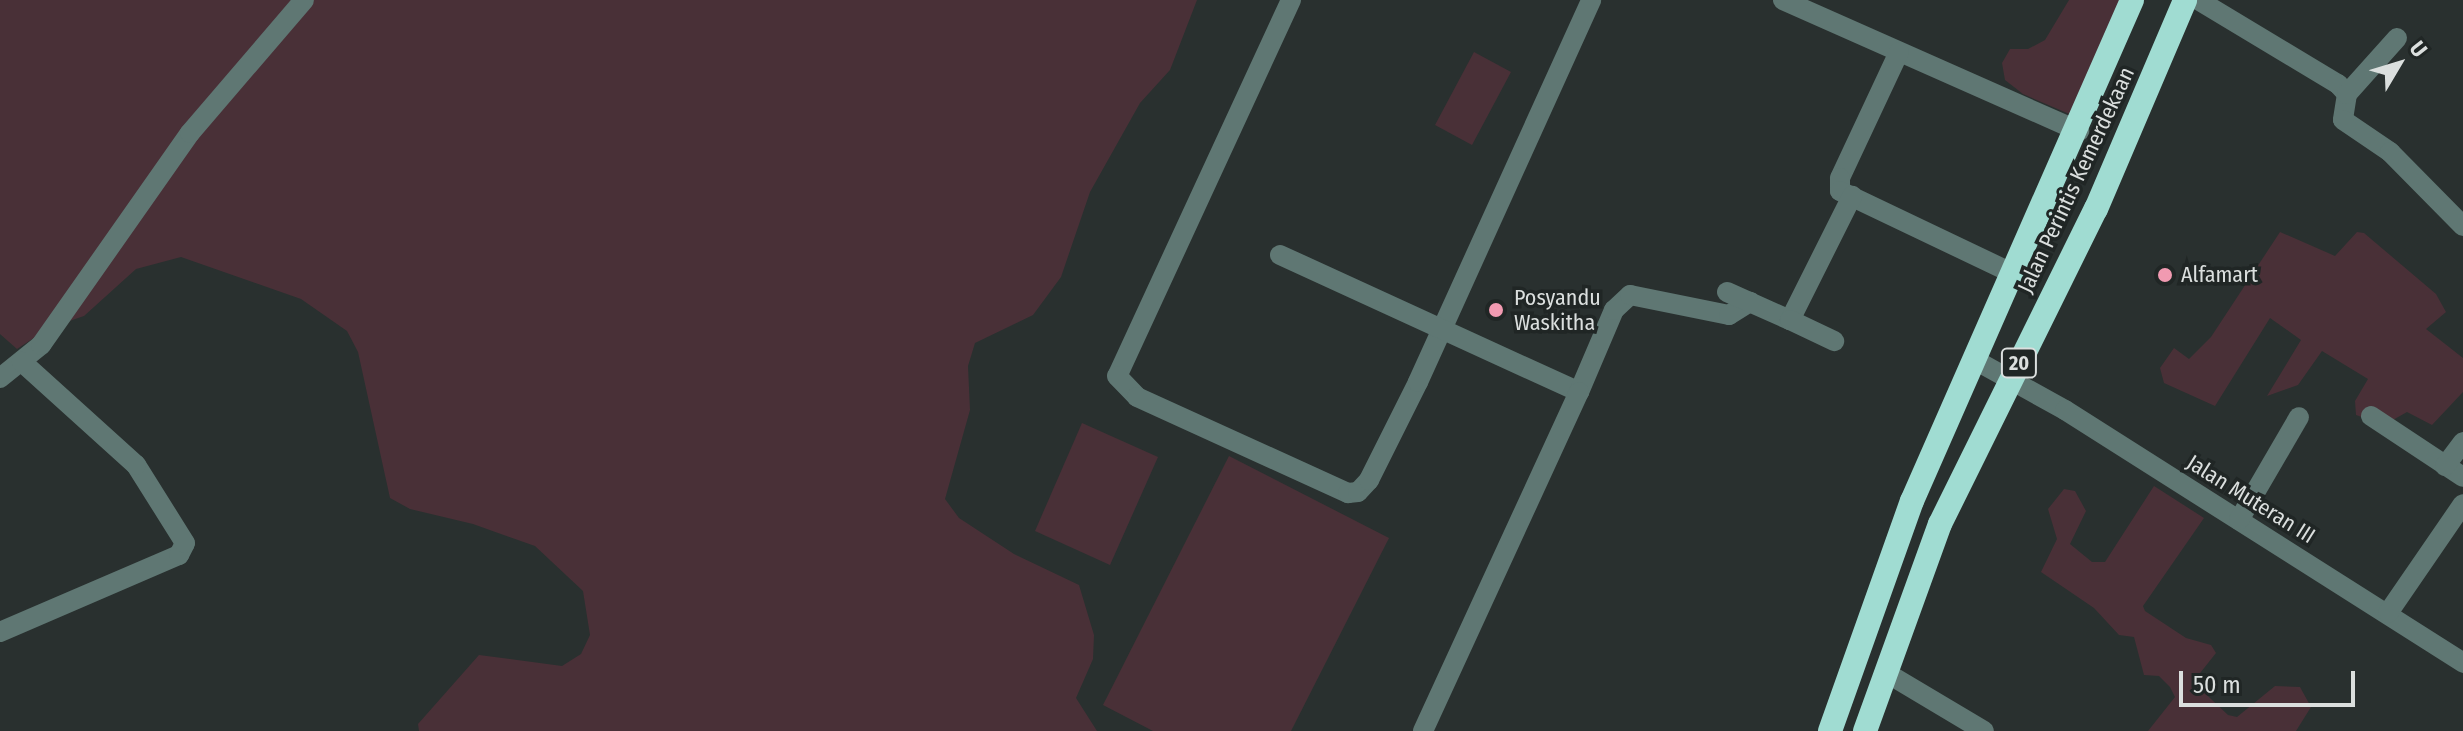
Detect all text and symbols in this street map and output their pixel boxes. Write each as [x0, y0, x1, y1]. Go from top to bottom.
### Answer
north arrow [2359, 24, 2439, 104]
text: U [2404, 36, 2433, 62]
street label: Jalan Perintis Kemerdekaan [2012, 63, 2140, 297]
place label: Alfamart [2181, 262, 2258, 288]
marker: Alfamart [2156, 266, 2174, 284]
place label: Posyandu Waskitha [1514, 284, 1601, 336]
marker: Posyandu Waskitha [1485, 299, 1507, 321]
road number: 20 [1999, 347, 2039, 379]
street label: Jalan Muteran III [2182, 449, 2320, 549]
scale bar [2183, 655, 2359, 705]
text: 50 m [2193, 671, 2241, 699]

